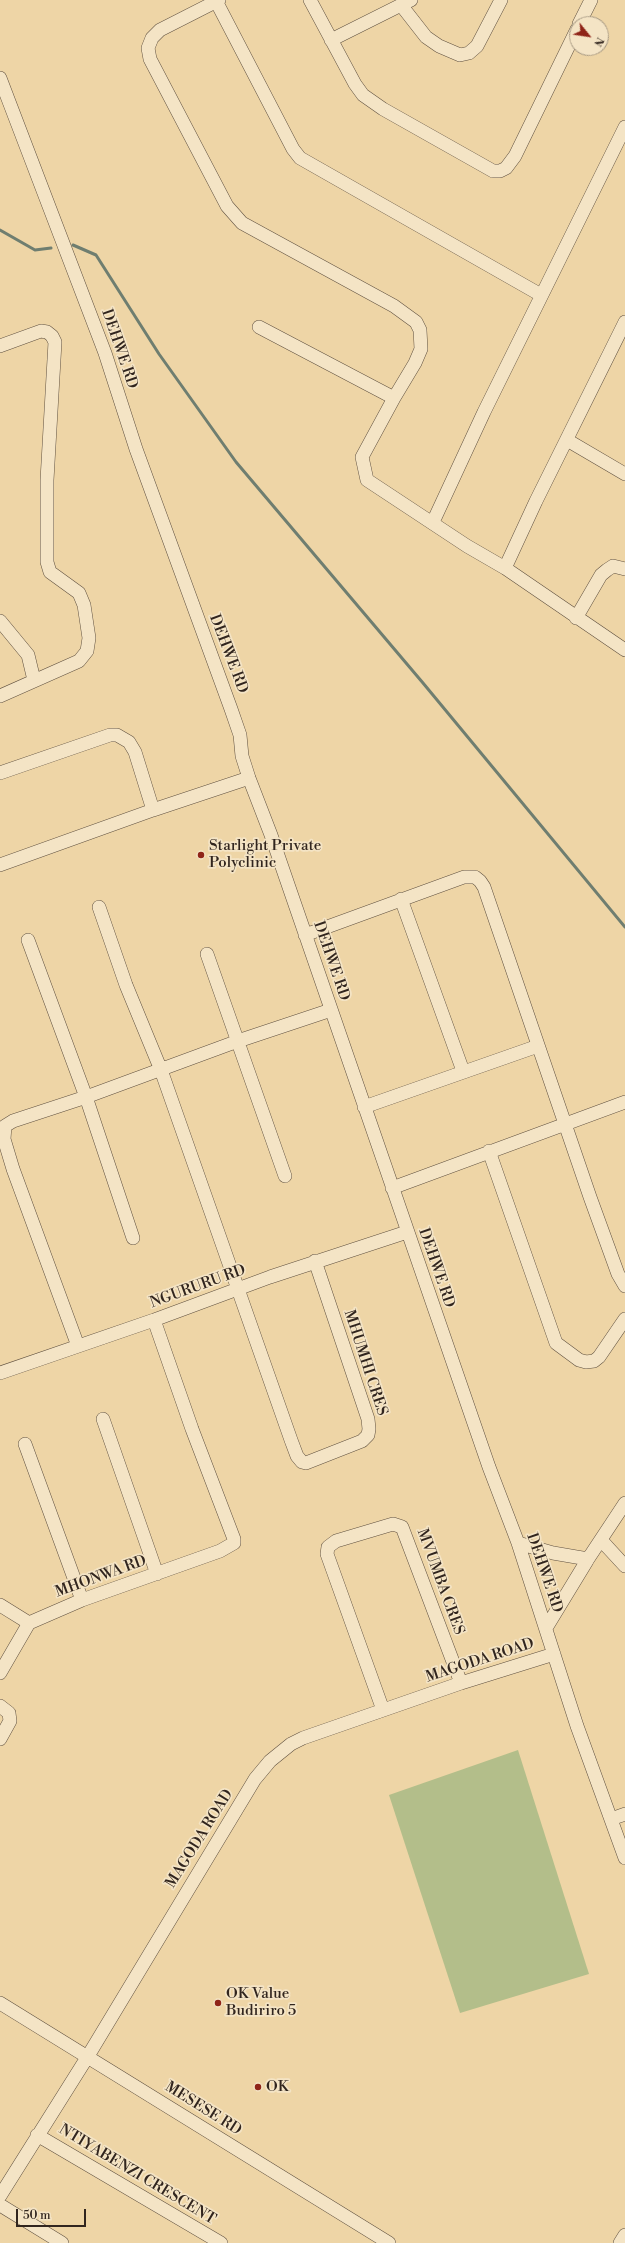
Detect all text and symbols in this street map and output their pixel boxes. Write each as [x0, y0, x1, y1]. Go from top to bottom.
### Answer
north arrow [569, 16, 609, 56]
text: N [590, 34, 607, 49]
street label: DEHWE RD [97, 307, 141, 391]
street label: DEHWE RD [205, 612, 251, 696]
place label: Starlight Private Polyclinic [209, 837, 321, 872]
marker: Starlight Private Polyclinic [196, 850, 206, 860]
street label: DEHWE RD [309, 919, 353, 1003]
street label: DEHWE RD [414, 1226, 458, 1310]
street label: NGURURU RD [148, 1261, 248, 1313]
street label: MHUMHI CRES [339, 1308, 391, 1418]
street label: MVUMBA CRES [412, 1527, 468, 1637]
street label: DEHWE RD [522, 1531, 566, 1615]
street label: MHONWA RD [53, 1552, 149, 1602]
street label: MAGODA ROAD [424, 1635, 536, 1687]
street label: MAGODA ROAD [162, 1786, 238, 1892]
place label: OK Value Budiriro 5 [226, 1985, 296, 2020]
marker: OK Value Budiriro 5 [213, 1998, 223, 2008]
street label: MESESE RD [161, 2078, 245, 2140]
place label: OK [266, 2078, 289, 2096]
marker: OK [253, 2082, 263, 2092]
street label: NTIYABENZI CRESCENT [55, 2121, 219, 2229]
scale bar [18, 2201, 88, 2227]
text: 50 m [23, 2208, 51, 2223]

